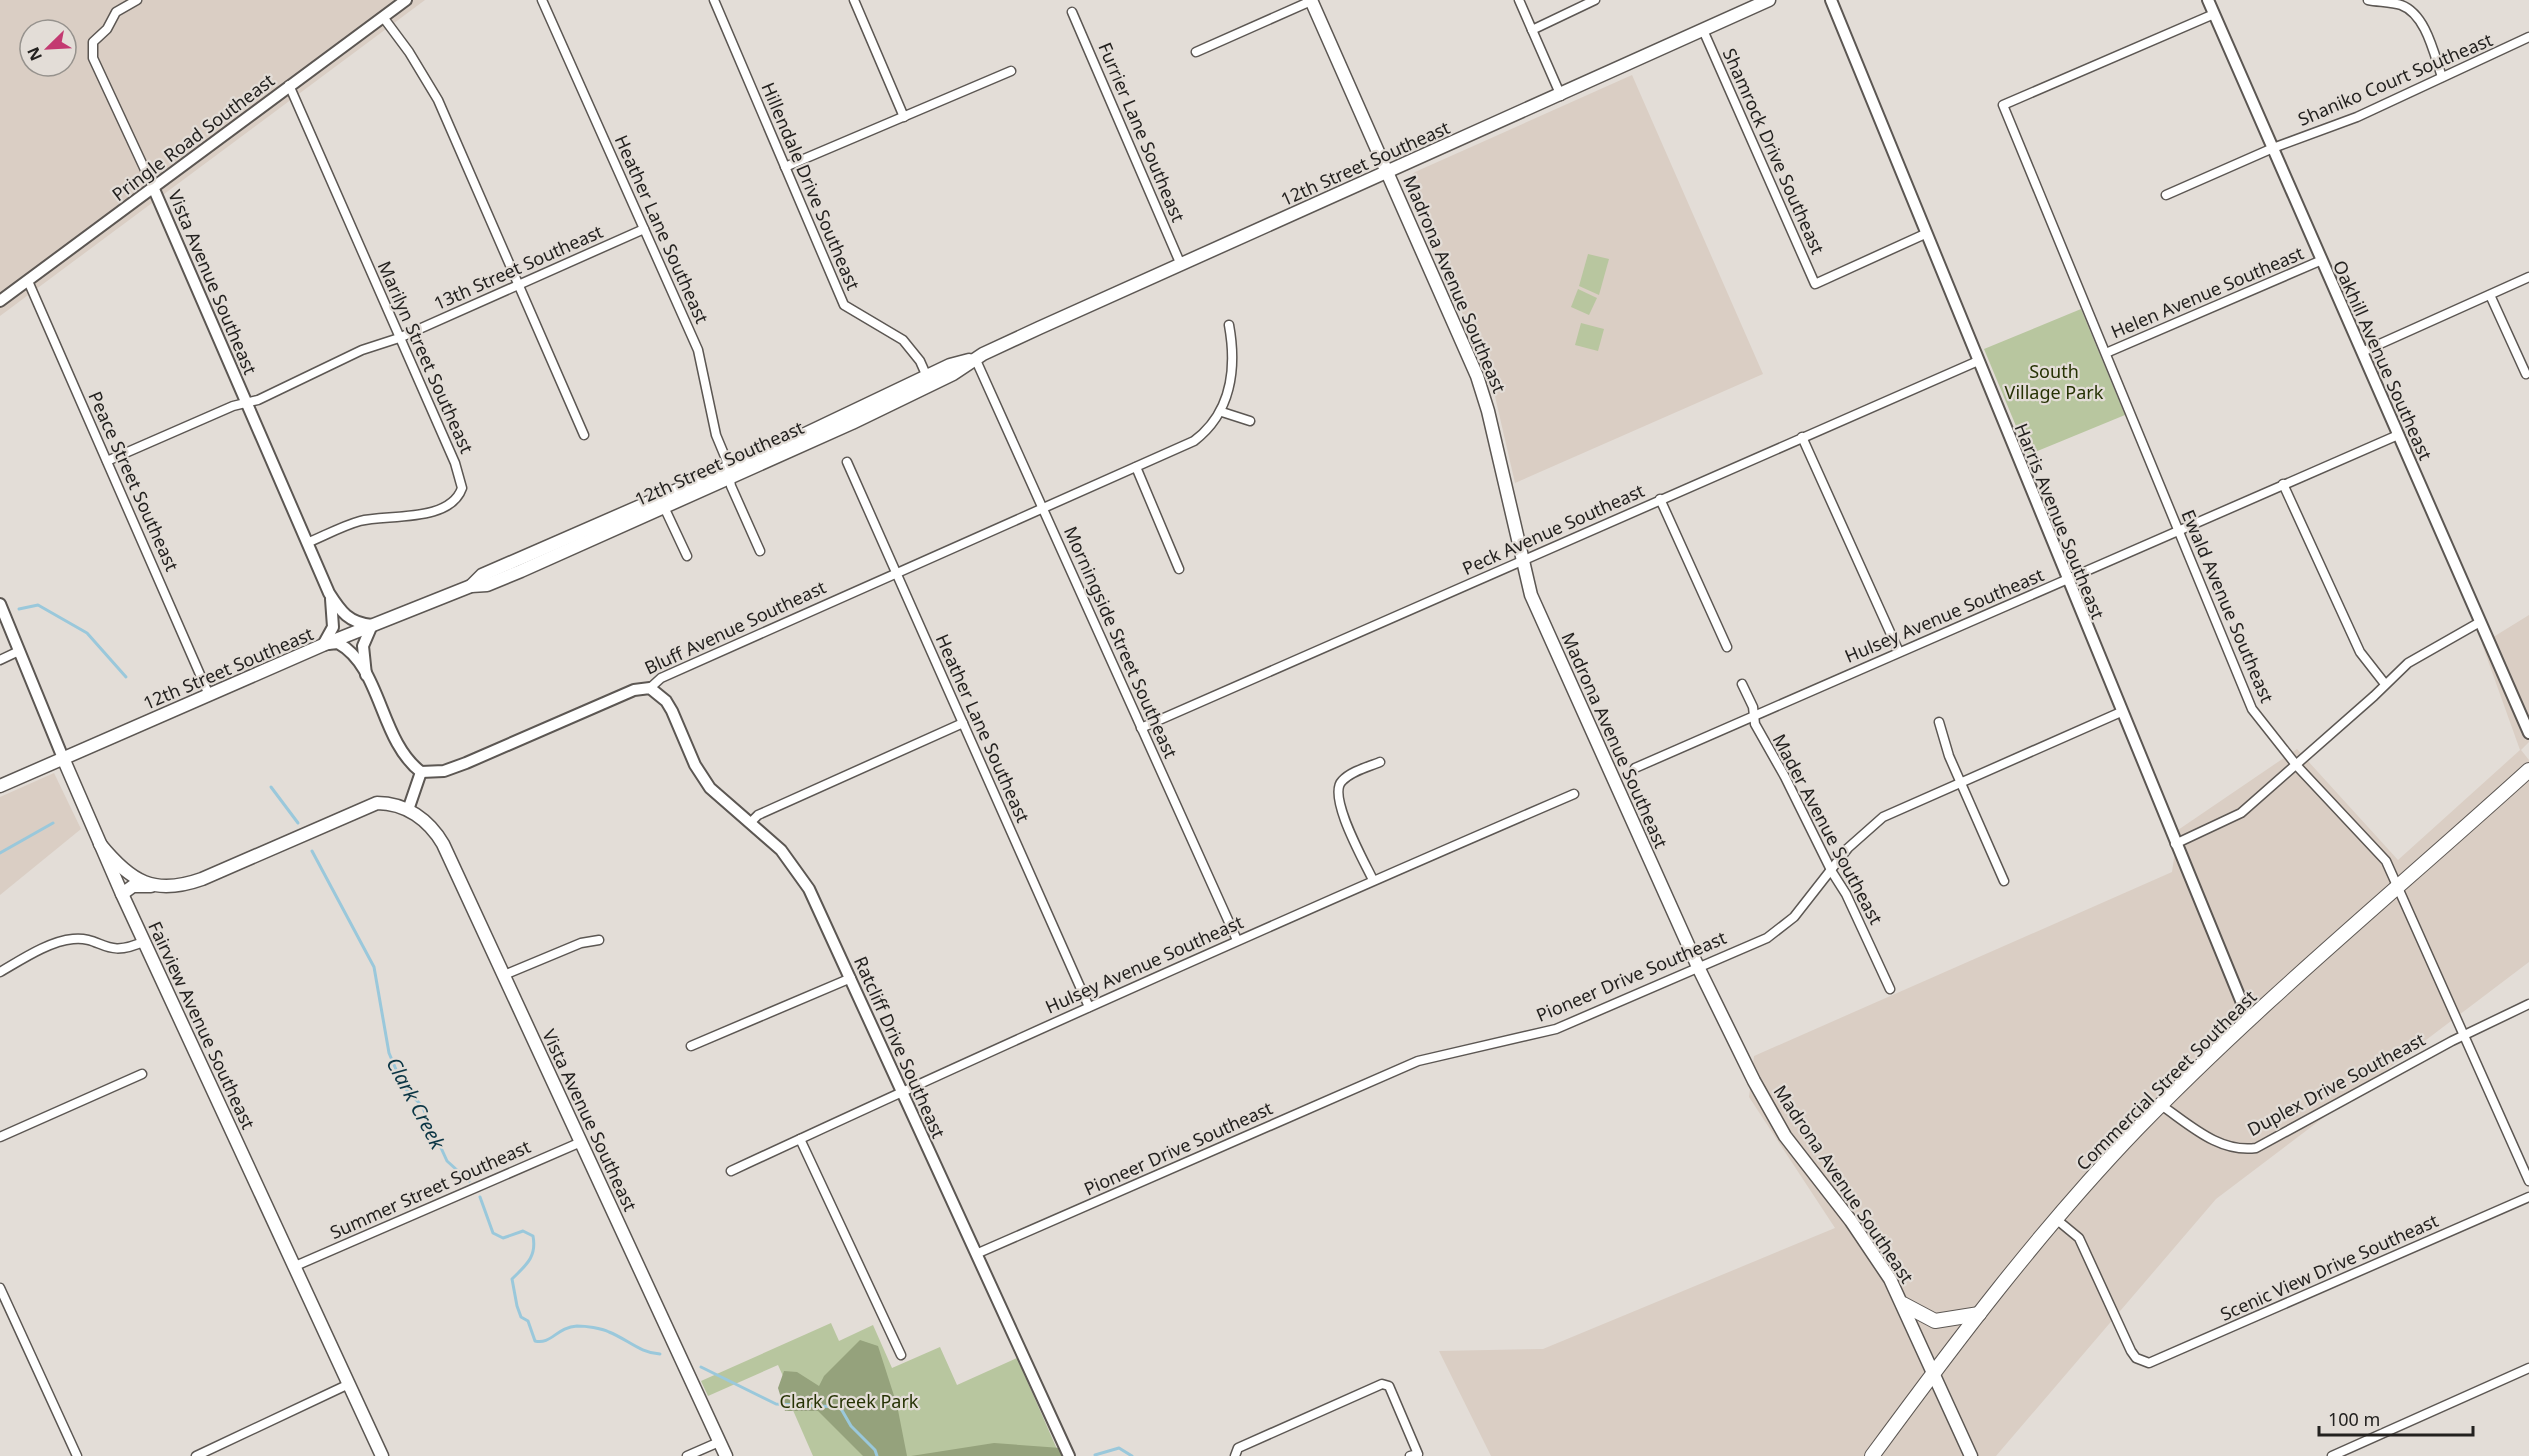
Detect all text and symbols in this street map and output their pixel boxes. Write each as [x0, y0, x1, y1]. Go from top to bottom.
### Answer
north arrow [18, 18, 78, 78]
street label: Shaniko Court Southeast [2294, 27, 2496, 131]
street label: Furrier Lane Southeast [1093, 39, 1191, 226]
text: N [22, 44, 47, 65]
street label: Shamrock Drive Southeast [1718, 44, 1830, 258]
street label: Pringle Road Southeast [107, 68, 279, 206]
street label: Hillendale Drive Southeast [756, 79, 866, 294]
street label: 12th Street Southeast [1277, 115, 1454, 211]
street label: Heather Lane Southeast [610, 131, 715, 327]
street label: Madrona Avenue Southeast [1398, 172, 1512, 397]
street label: Vista Avenue Southeast [163, 186, 263, 378]
street label: 13th Street Southeast [430, 219, 607, 315]
street label: Helen Avenue Southeast [2107, 240, 2307, 343]
street label: Oakhill Avenue Southeast [2328, 256, 2438, 464]
street label: Marilyn Street Southeast [373, 257, 479, 457]
park label: South Village Park [2005, 359, 2104, 404]
street label: Peace Street Southeast [83, 387, 185, 575]
street label: 12th Street Southeast [631, 415, 808, 511]
street label: Harris Avenue Southeast [2010, 420, 2110, 623]
street label: Peck Avenue Southeast [1458, 478, 1648, 580]
street label: Ewald Avenue Southeast [2176, 506, 2280, 707]
street label: Morningside Street Southeast [1059, 522, 1183, 762]
street label: Hulsey Avenue Southeast [1841, 562, 2048, 668]
street label: Bluff Avenue Southeast [641, 574, 830, 680]
street label: 12th Street Southeast [139, 621, 317, 715]
street label: Madrona Avenue Southeast [1556, 628, 1674, 852]
street label: Heather Lane Southeast [931, 630, 1036, 826]
street label: Mader Avenue Southeast [1768, 730, 1889, 929]
street label: Hulsey Avenue Southeast [1041, 909, 1247, 1019]
street label: Fairview Avenue Southeast [143, 917, 261, 1133]
street label: Pioneer Drive Southeast [1532, 925, 1730, 1027]
street label: Ratcliff Drive Southeast [849, 952, 951, 1142]
street label: Commercial Street Southeast [2071, 984, 2262, 1175]
street label: Vista Avenue Southeast [537, 1025, 643, 1215]
street label: Duplex Drive Southeast [2243, 1027, 2430, 1141]
water label: Clark Creek [380, 1052, 452, 1155]
street label: Madrona Avenue Southeast [1769, 1080, 1920, 1288]
street label: Pioneer Drive Southeast [1080, 1095, 1277, 1200]
street label: Summer Street Southeast [326, 1134, 534, 1244]
street label: Scenic View Drive Southeast [2216, 1208, 2442, 1326]
park label: Clark Creek Park [780, 1389, 919, 1413]
scale bar [2319, 1399, 2474, 1437]
text: 100 m [2328, 1407, 2380, 1431]

